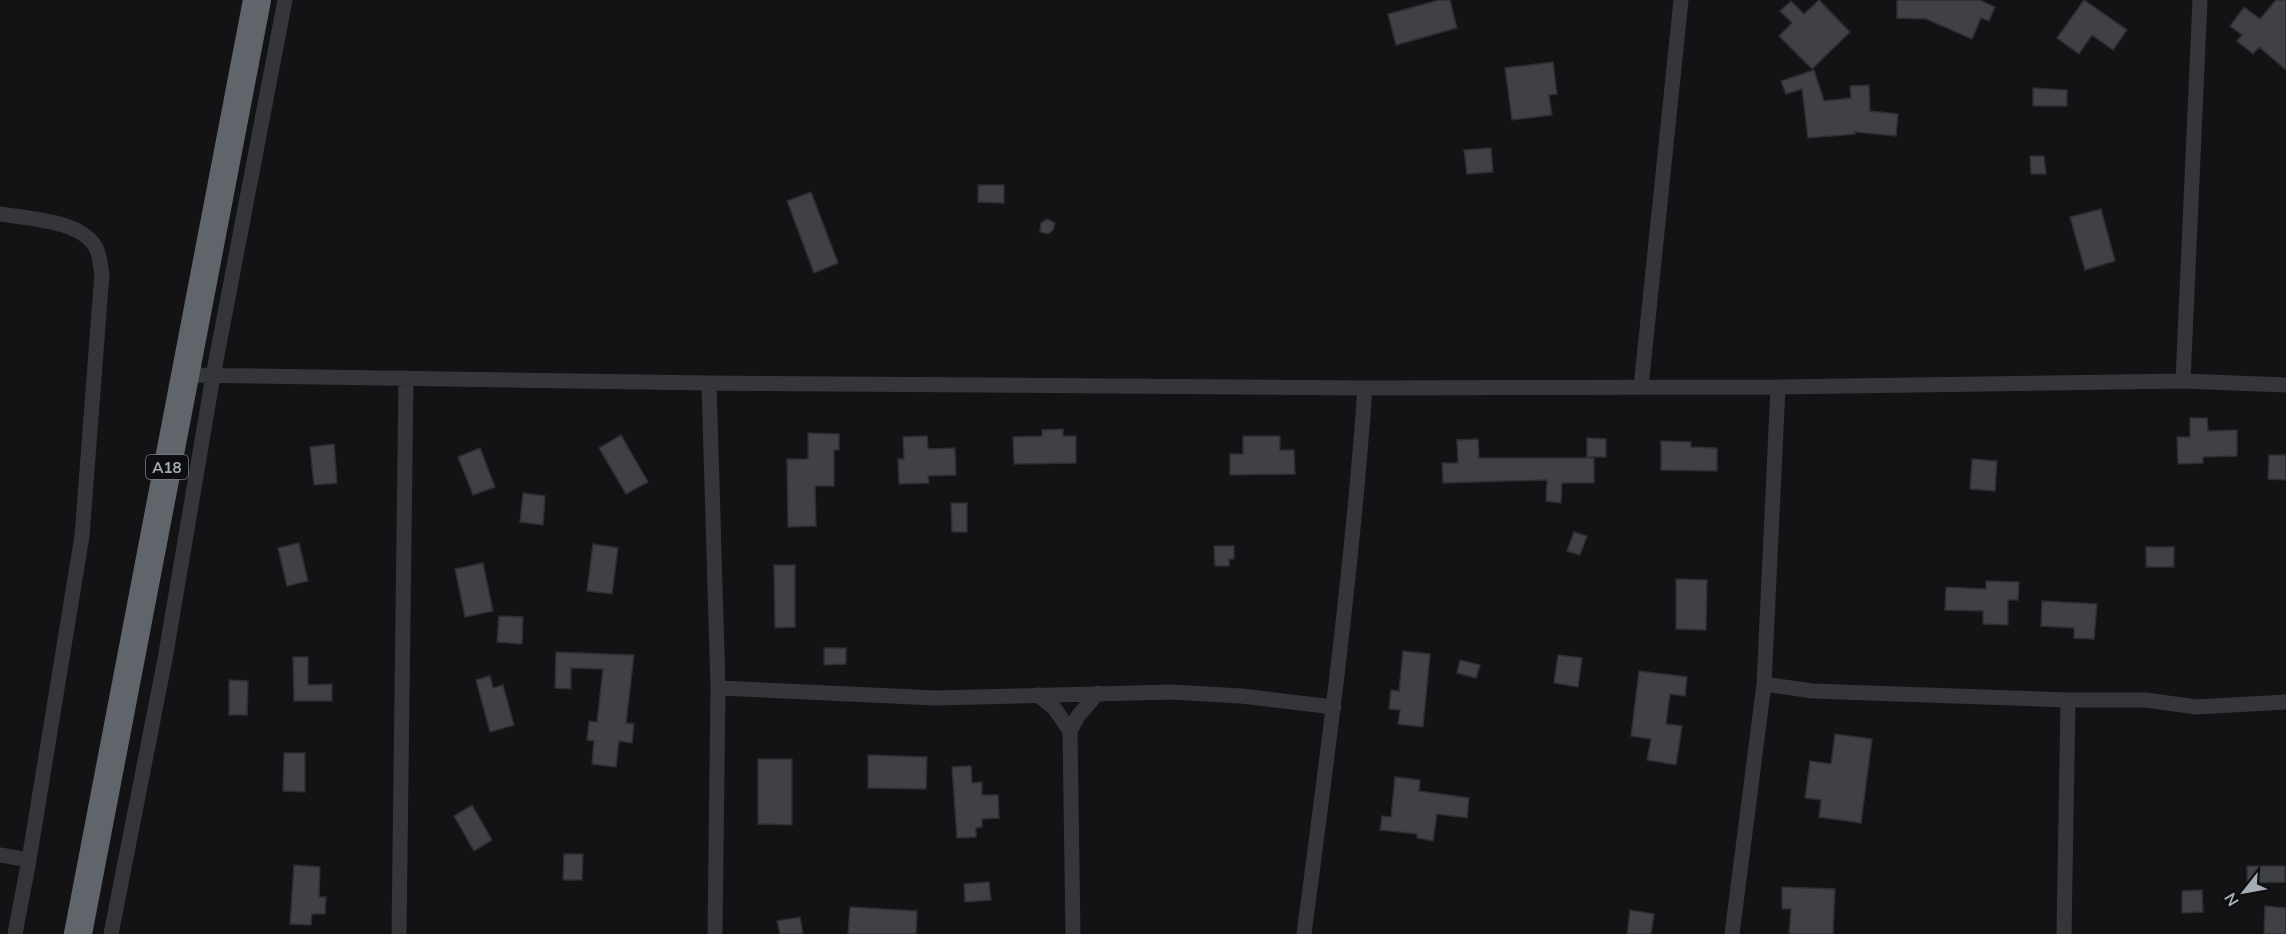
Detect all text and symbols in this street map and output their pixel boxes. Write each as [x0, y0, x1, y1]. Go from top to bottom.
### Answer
road number: A18 [146, 455, 188, 479]
north arrow [2214, 862, 2274, 922]
text: N [2219, 889, 2243, 910]

